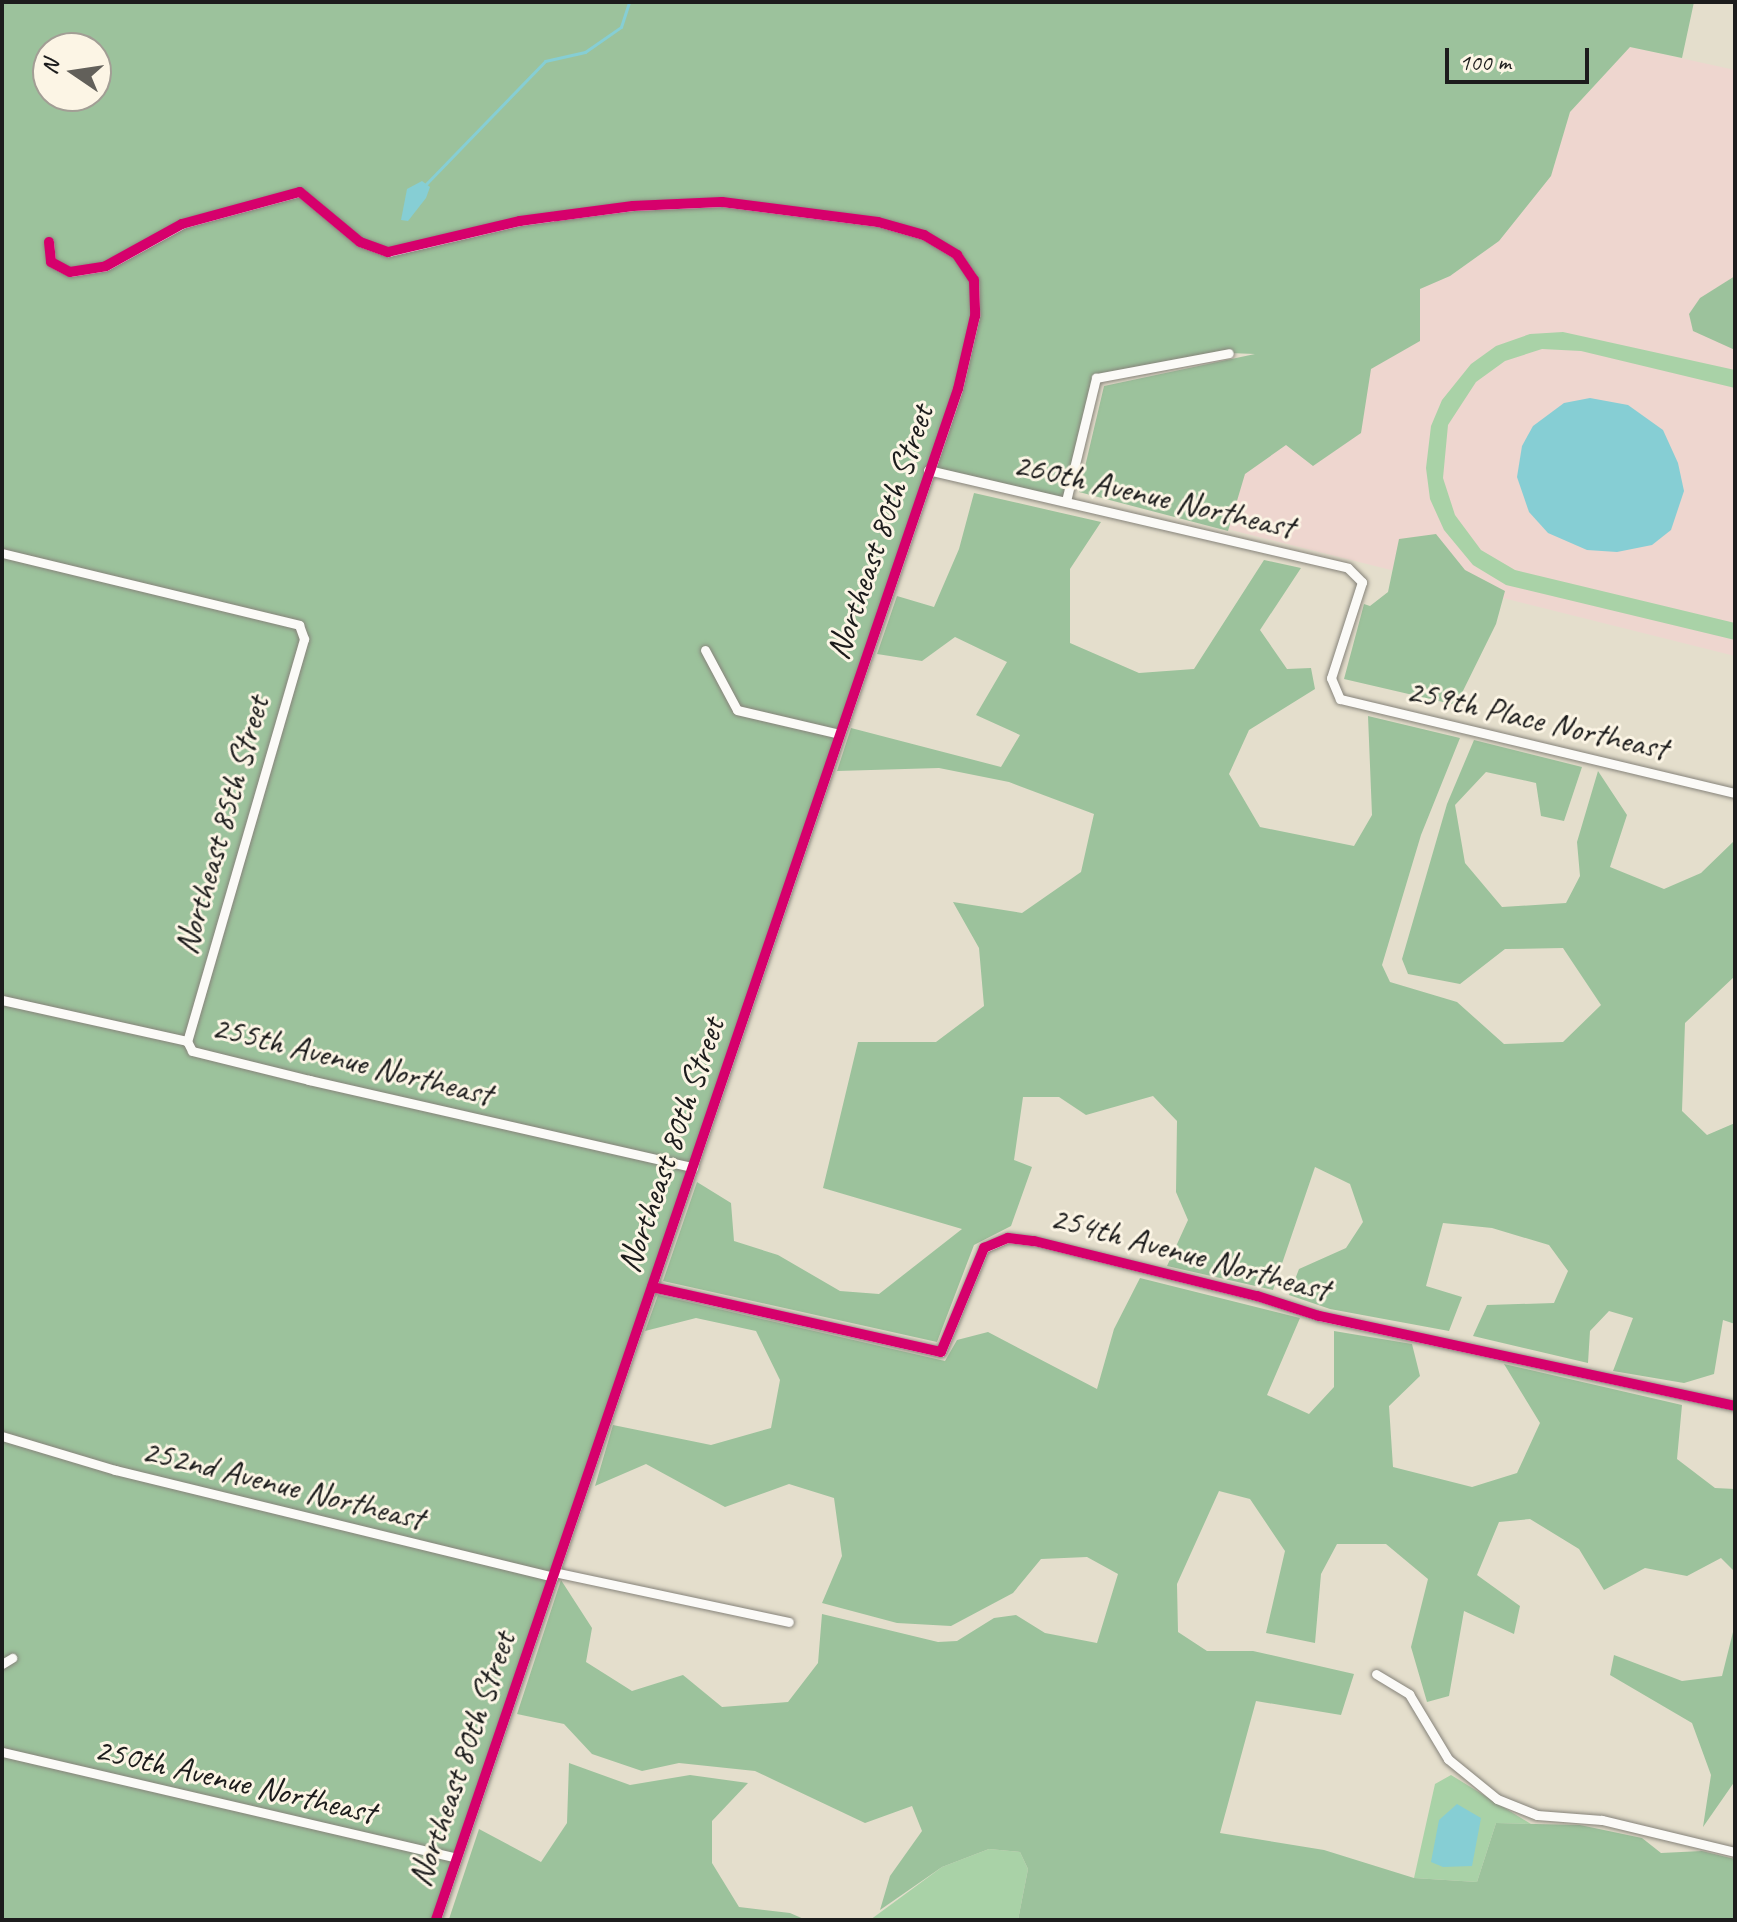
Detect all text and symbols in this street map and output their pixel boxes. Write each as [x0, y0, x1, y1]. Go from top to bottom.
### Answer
north arrow [32, 32, 112, 112]
scale bar [1449, 32, 1593, 82]
text: 100 m [1459, 47, 1511, 77]
text: N [35, 57, 66, 77]
street label: Northeast 80th Street [816, 399, 942, 665]
street label: 260th Avenue Northeast [1010, 443, 1298, 547]
street label: 259th Place Northeast [1402, 669, 1672, 769]
street label: Northeast 85th Street [165, 691, 277, 959]
street label: 255th Avenue Northeast [208, 1006, 496, 1114]
street label: Northeast 80th Street [607, 1012, 733, 1278]
street label: 254th Avenue Northeast [1046, 1196, 1334, 1310]
street label: 252nd Avenue Northeast [138, 1429, 428, 1539]
street label: Northeast 80th Street [398, 1626, 524, 1892]
street label: 250th Avenue Northeast [91, 1728, 379, 1832]

